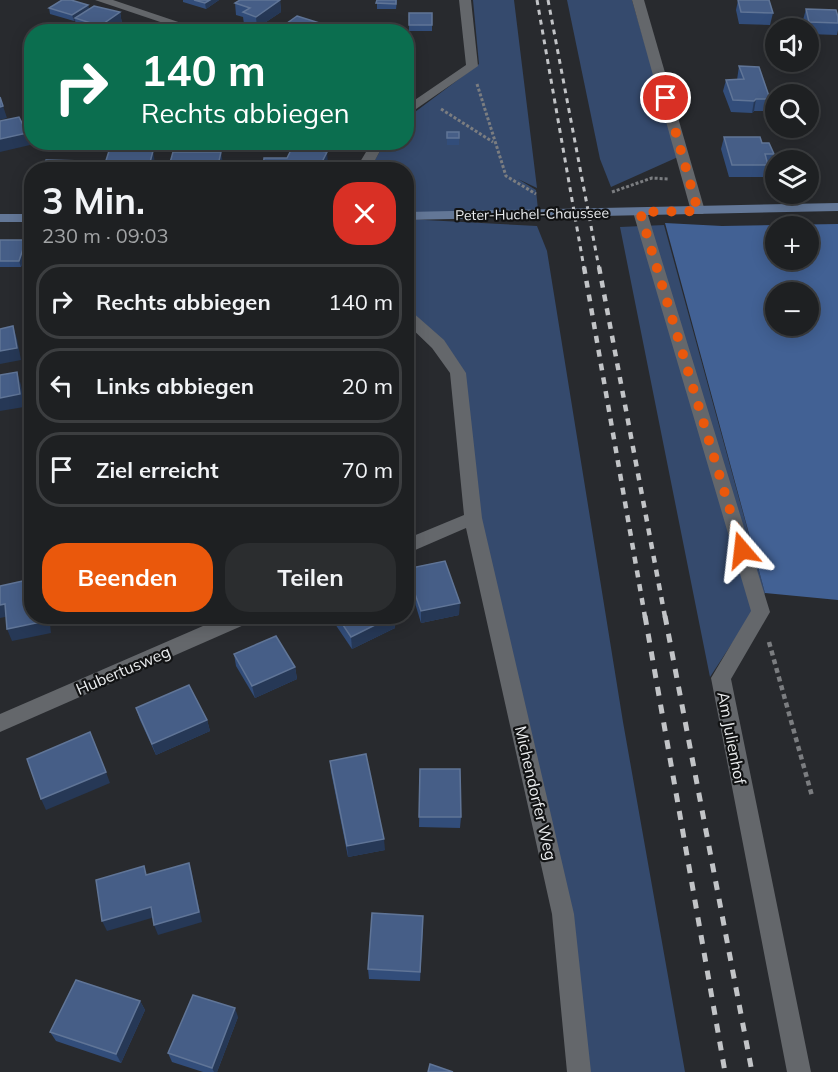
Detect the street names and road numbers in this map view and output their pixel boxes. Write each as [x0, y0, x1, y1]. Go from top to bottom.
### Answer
street label: Peter-Huchel-Chaussee [455, 204, 609, 224]
street label: Hubertusweg [73, 641, 173, 699]
street label: Am Julienhof [713, 690, 751, 787]
street label: Michendorfer Weg [511, 724, 561, 862]

